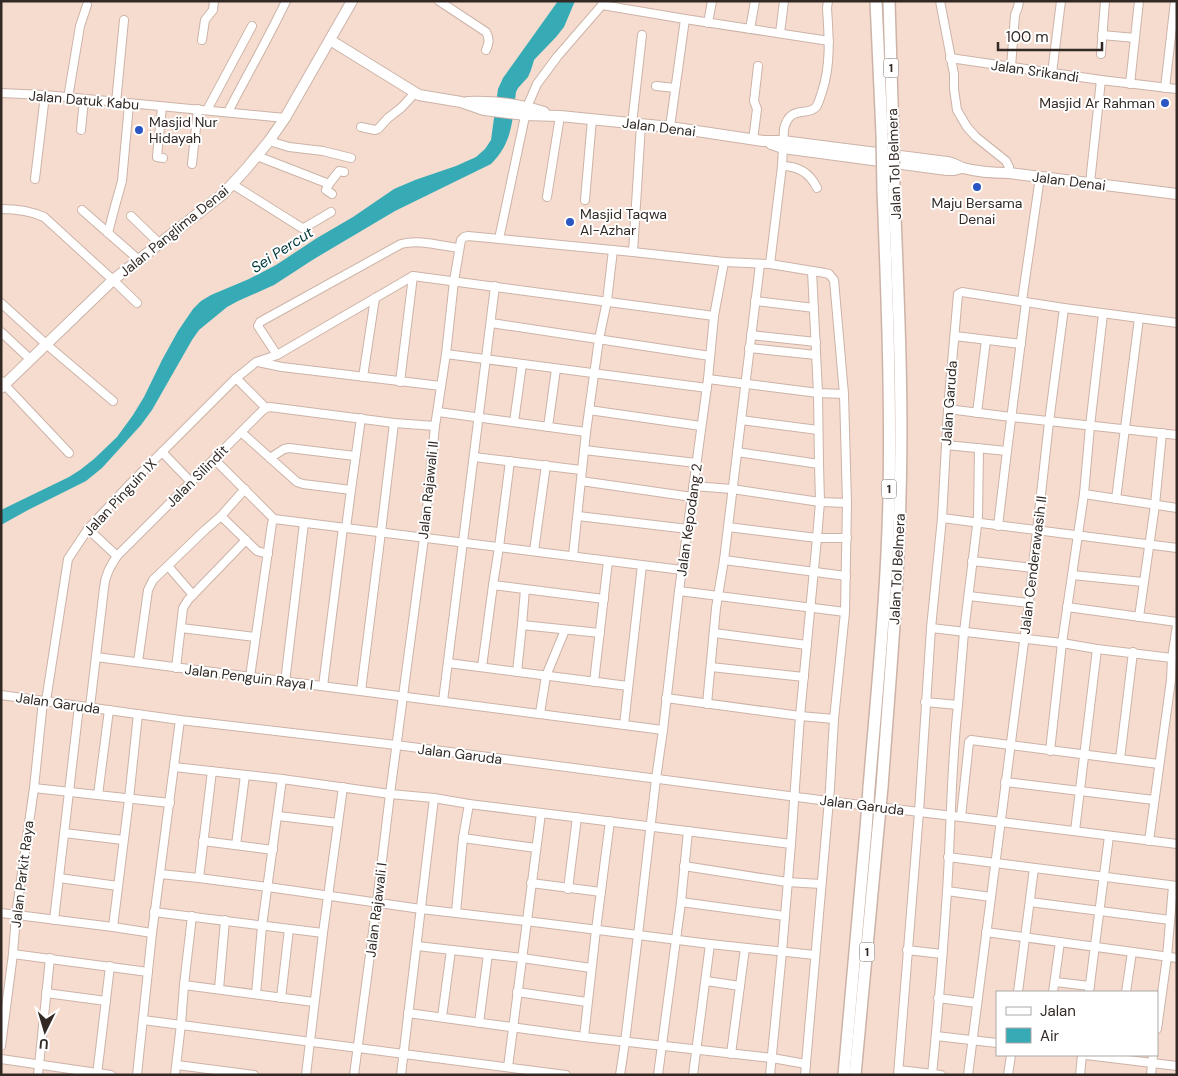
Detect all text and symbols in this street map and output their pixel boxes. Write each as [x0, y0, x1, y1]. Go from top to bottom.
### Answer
scale bar [998, 20, 1102, 52]
text: 100 m [1006, 27, 1049, 47]
street label: Jalan Srikandi [990, 56, 1080, 86]
road number: 1 [884, 58, 898, 78]
street label: Jalan Datuk Kabu [28, 86, 140, 114]
place label: Masjid Ar Rahman [1039, 94, 1155, 112]
marker: Masjid Ar Rahman [1159, 97, 1171, 109]
street label: Jalan Tol Belmera [883, 108, 905, 220]
place label: Masjid Nur Hidayah [149, 113, 218, 147]
street label: Jalan Denai [621, 114, 697, 140]
marker: Masjid Nur Hidayah [133, 124, 145, 136]
street label: Jalan Denai [1031, 168, 1107, 194]
street label: Jalan Panglima Denai [116, 181, 232, 281]
marker: Maju Bersama Denai [971, 181, 983, 193]
place label: Maju Bersama Denai [932, 194, 1022, 228]
place label: Masjid Taqwa Al-Azhar [580, 205, 667, 239]
marker: Masjid Taqwa Al-Azhar [564, 216, 576, 228]
water label: Sei Percut [247, 222, 317, 278]
street label: Jalan Garuda [937, 360, 961, 446]
street label: Jalan Rajawali II [414, 440, 442, 540]
street label: Jalan Silindit [162, 441, 232, 511]
street label: Jalan Pinguin IX [80, 455, 160, 539]
street label: Jalan Kepodang 2 [672, 462, 706, 578]
road number: 1 [882, 479, 896, 498]
street label: Jalan Cenderawasih II [1016, 495, 1050, 635]
street label: Jalan Tol Belmera [885, 513, 909, 625]
street label: Jalan Penguin Raya I [184, 660, 314, 694]
street label: Jalan Garuda [15, 688, 101, 718]
street label: Jalan Garuda [417, 740, 503, 768]
street label: Jalan Garuda [819, 791, 905, 819]
street label: Jalan Parkit Raya [6, 819, 38, 929]
street label: Jalan Rajawali I [361, 862, 391, 958]
road number: 1 [860, 942, 874, 962]
legend [996, 991, 1158, 1056]
text: Jalan [1040, 1001, 1076, 1021]
north arrow [20, 1006, 70, 1056]
text: Air [1040, 1026, 1060, 1046]
text: U [38, 1035, 49, 1053]

